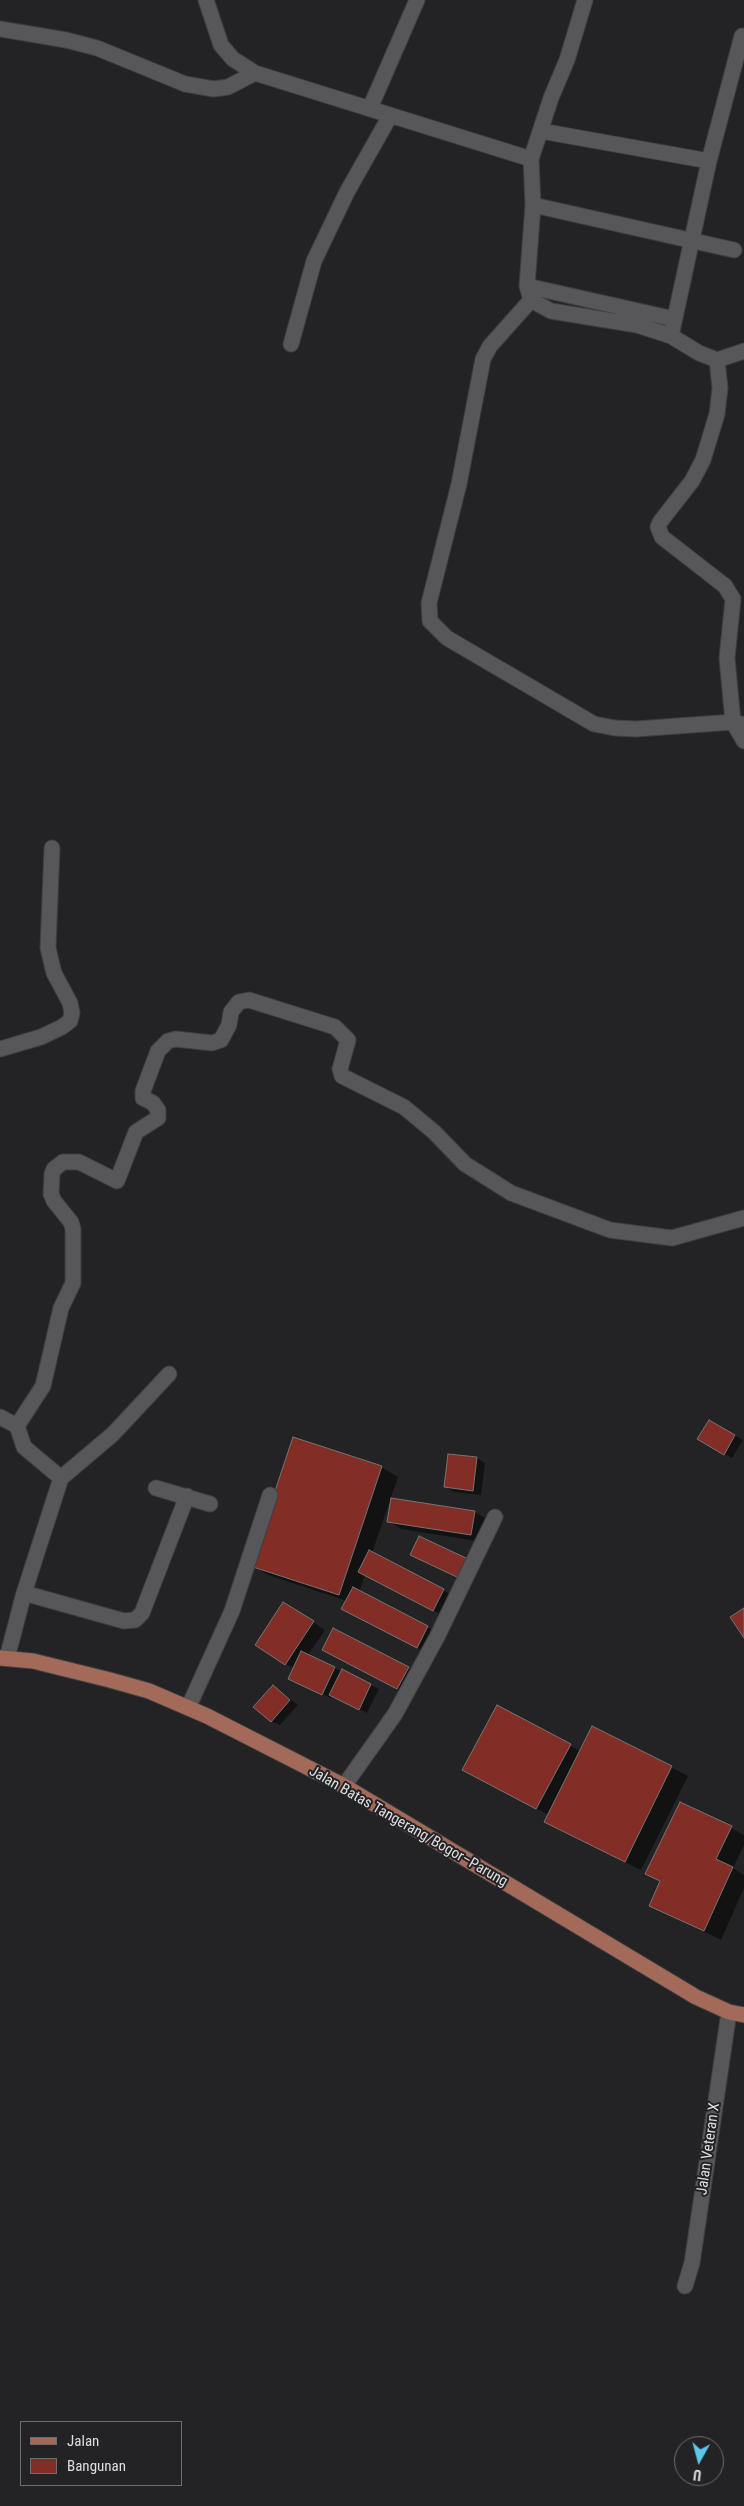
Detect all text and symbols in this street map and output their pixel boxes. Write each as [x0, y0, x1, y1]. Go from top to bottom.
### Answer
street label: Jalan Batas Tangerang/Bogor–Parung [306, 1763, 510, 1891]
street label: Jalan Veteran X [694, 2102, 724, 2196]
legend [20, 2421, 182, 2486]
text: Jalan [67, 2432, 99, 2450]
north arrow [674, 2436, 724, 2486]
text: Bangunan [67, 2457, 126, 2475]
text: U [692, 2466, 702, 2483]

